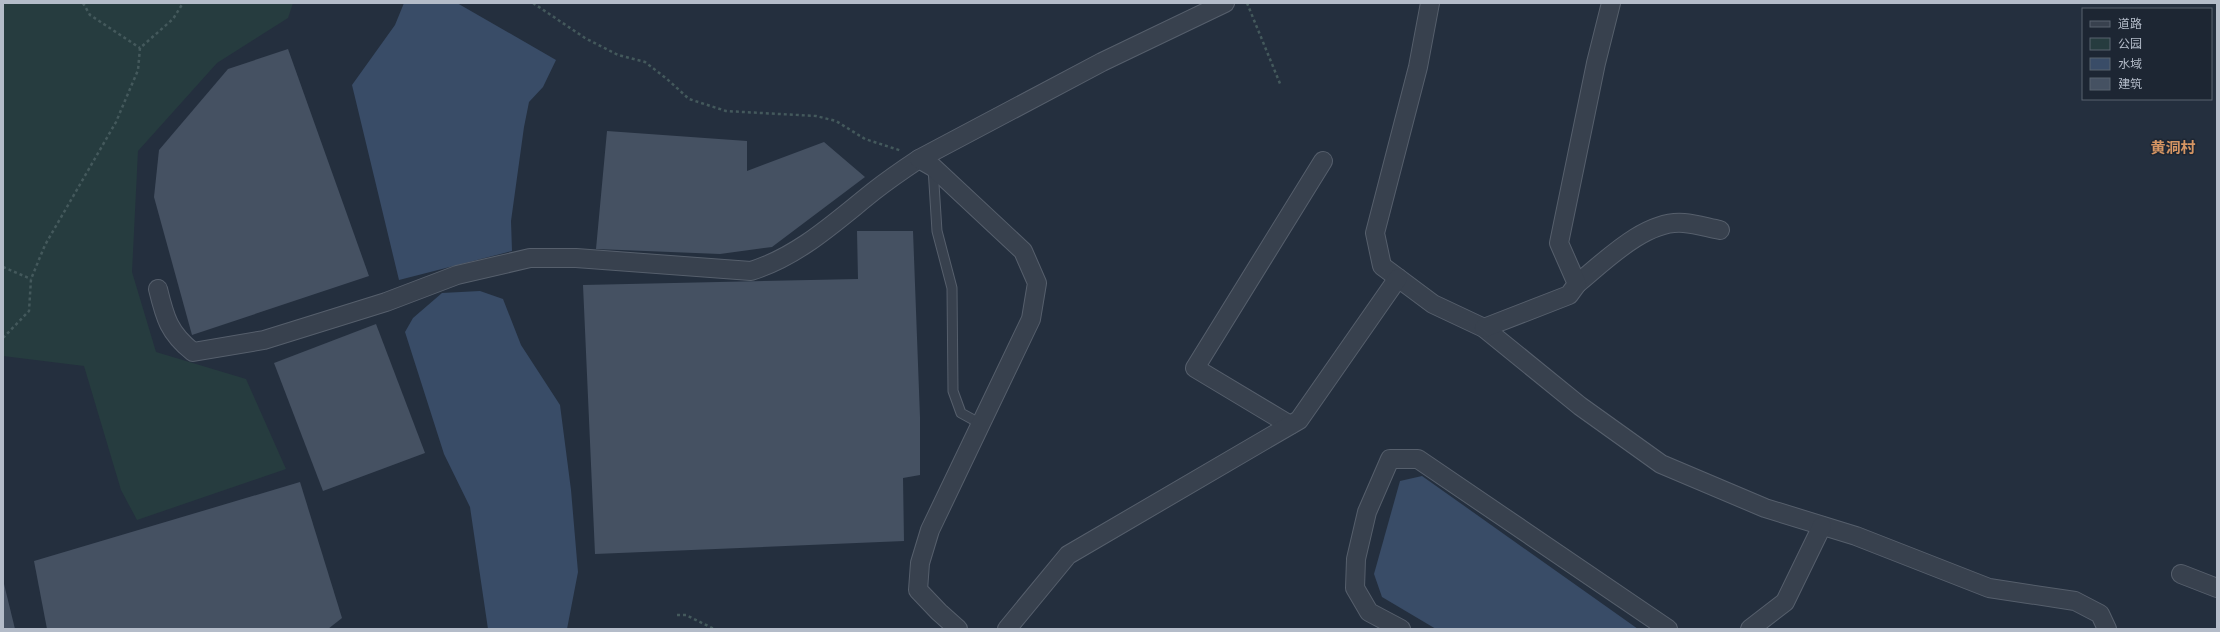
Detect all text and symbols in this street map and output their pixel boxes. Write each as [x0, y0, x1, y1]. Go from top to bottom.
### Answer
legend [2082, 8, 2212, 100]
text: 道路 [2118, 16, 2142, 31]
text: 公园 [2118, 36, 2142, 51]
text: 水域 [2118, 56, 2142, 71]
text: 建筑 [2118, 76, 2142, 91]
district label: 黄洞村 [2150, 138, 2196, 156]

